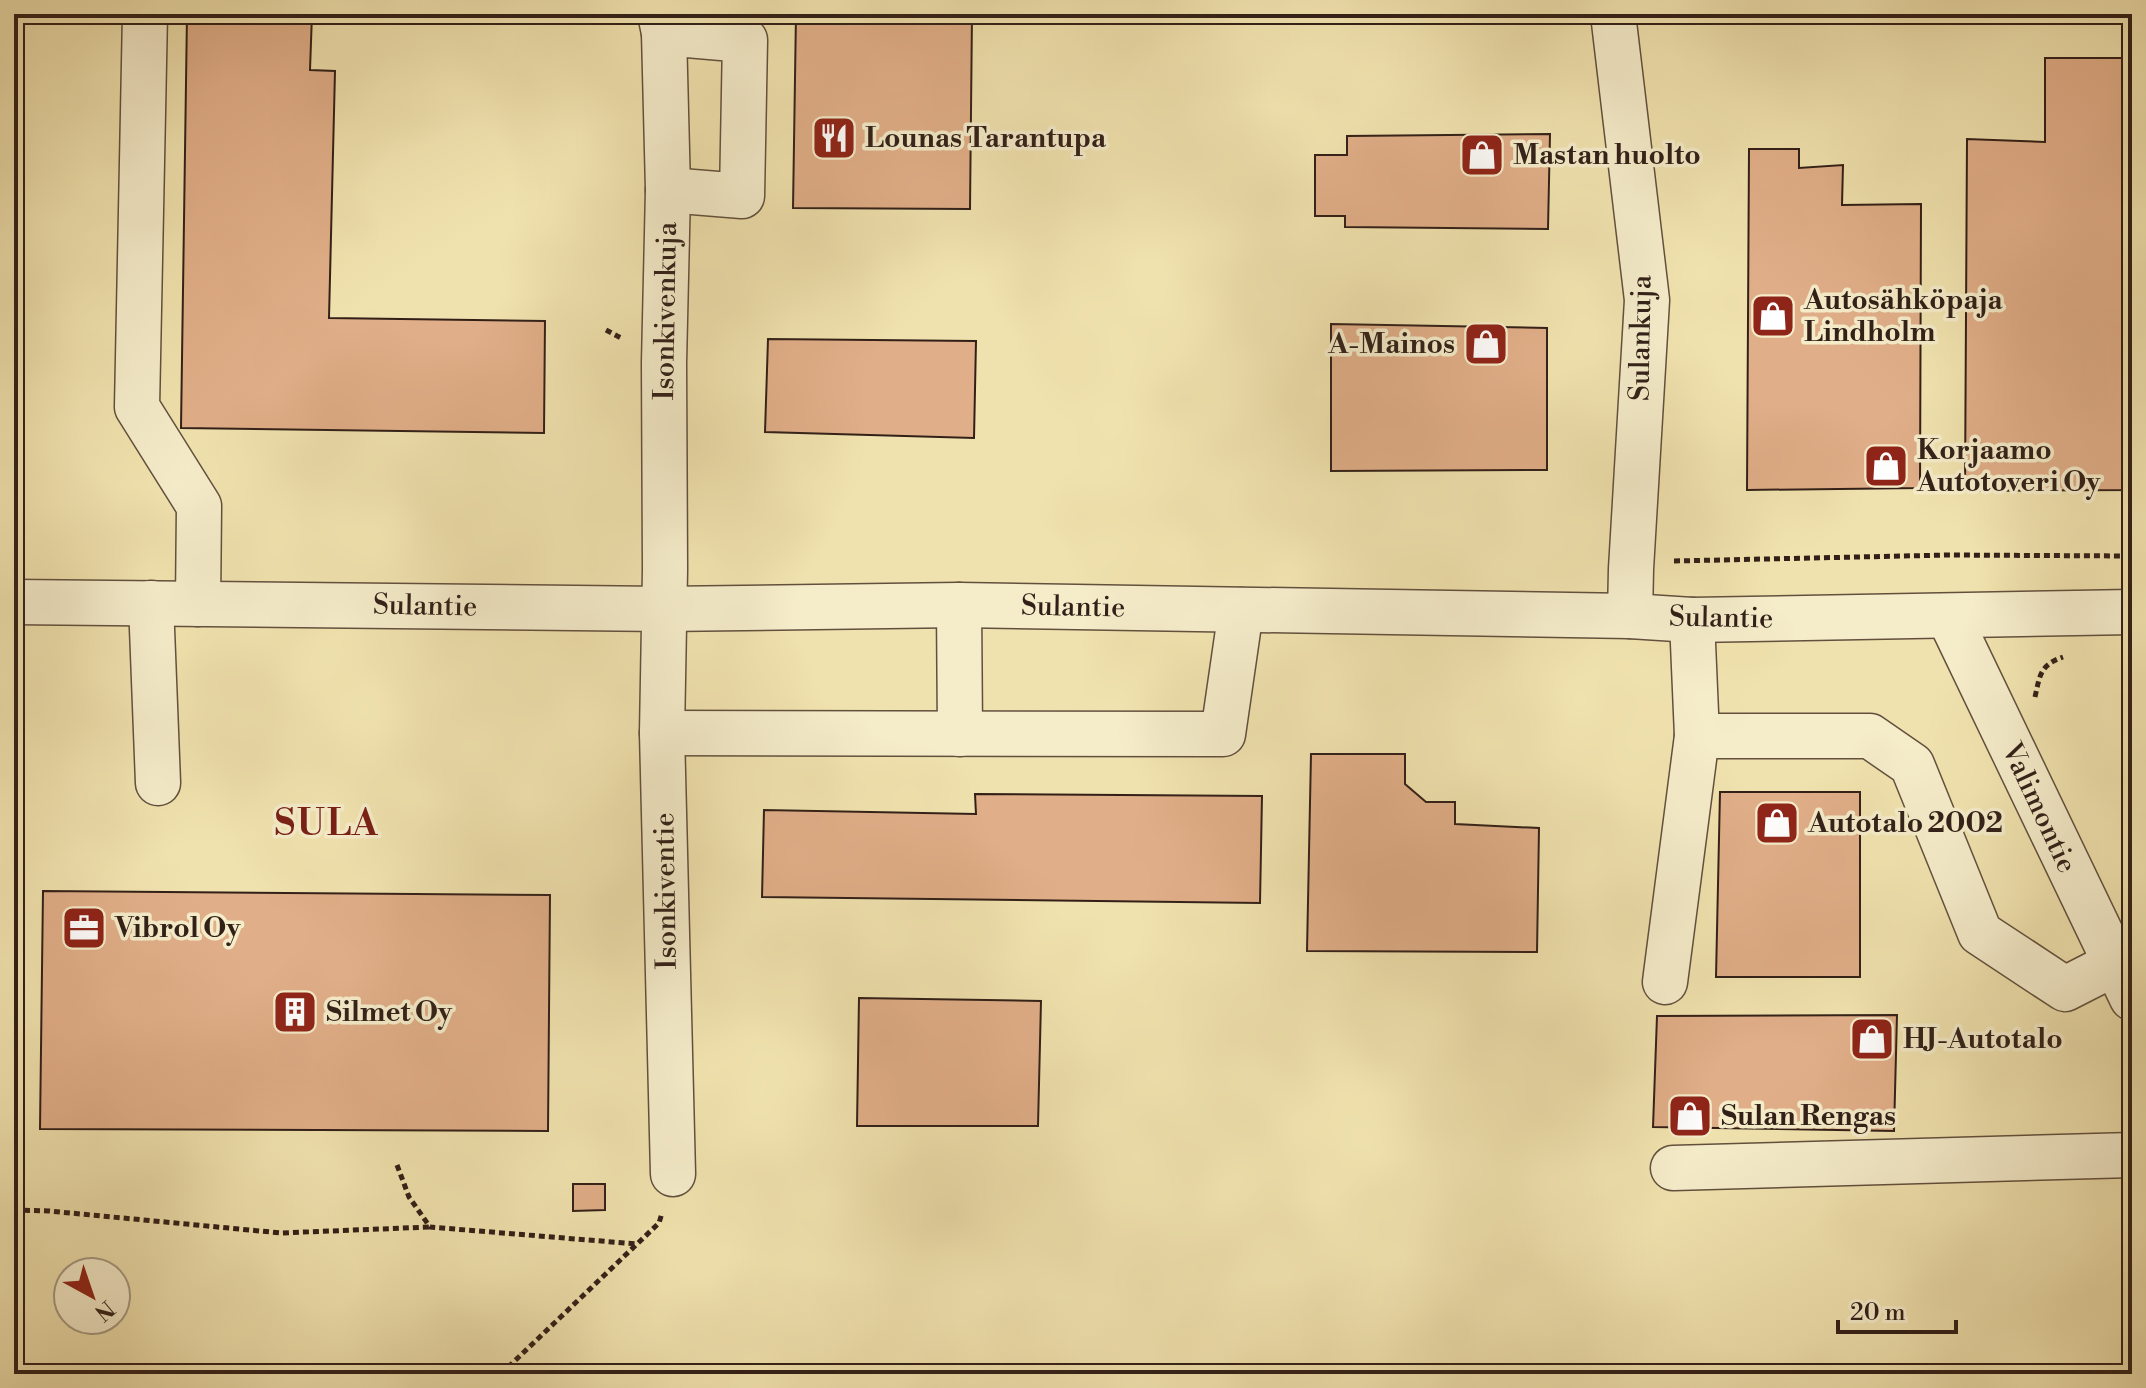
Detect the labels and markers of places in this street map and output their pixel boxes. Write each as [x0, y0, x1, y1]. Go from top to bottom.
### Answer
restaurant icon: Lounas Tarantupa [810, 114, 858, 162]
place label: Lounas Tarantupa [865, 121, 1107, 156]
shop icon: Mastan huolto [1458, 131, 1506, 179]
place label: Mastan huolto [1513, 138, 1701, 173]
place label: Autosähköpaja Lindholm [1803, 283, 2004, 350]
shop icon: Autosähköpaja Lindholm [1749, 292, 1797, 340]
shop icon: A-Mainos [1462, 320, 1510, 368]
place label: A-Mainos [1327, 327, 1455, 362]
place label: Korjaamo Autotoveri Oy [1916, 433, 2101, 500]
shop icon: Korjaamo Autotoveri Oy [1862, 442, 1910, 490]
shop icon: Autotalo 2002 [1753, 799, 1801, 847]
place label: Autotalo 2002 [1807, 806, 2003, 841]
office icon: Vibrol Oy [60, 904, 108, 952]
place label: Vibrol Oy [114, 911, 241, 946]
building icon: Silmet Oy [271, 988, 319, 1036]
place label: Silmet Oy [326, 995, 453, 1030]
shop icon: HJ-Autotalo [1848, 1015, 1896, 1063]
place label: HJ-Autotalo [1903, 1022, 2063, 1057]
shop icon: Sulan Rengas [1666, 1092, 1714, 1140]
place label: Sulan Rengas [1721, 1099, 1896, 1134]

